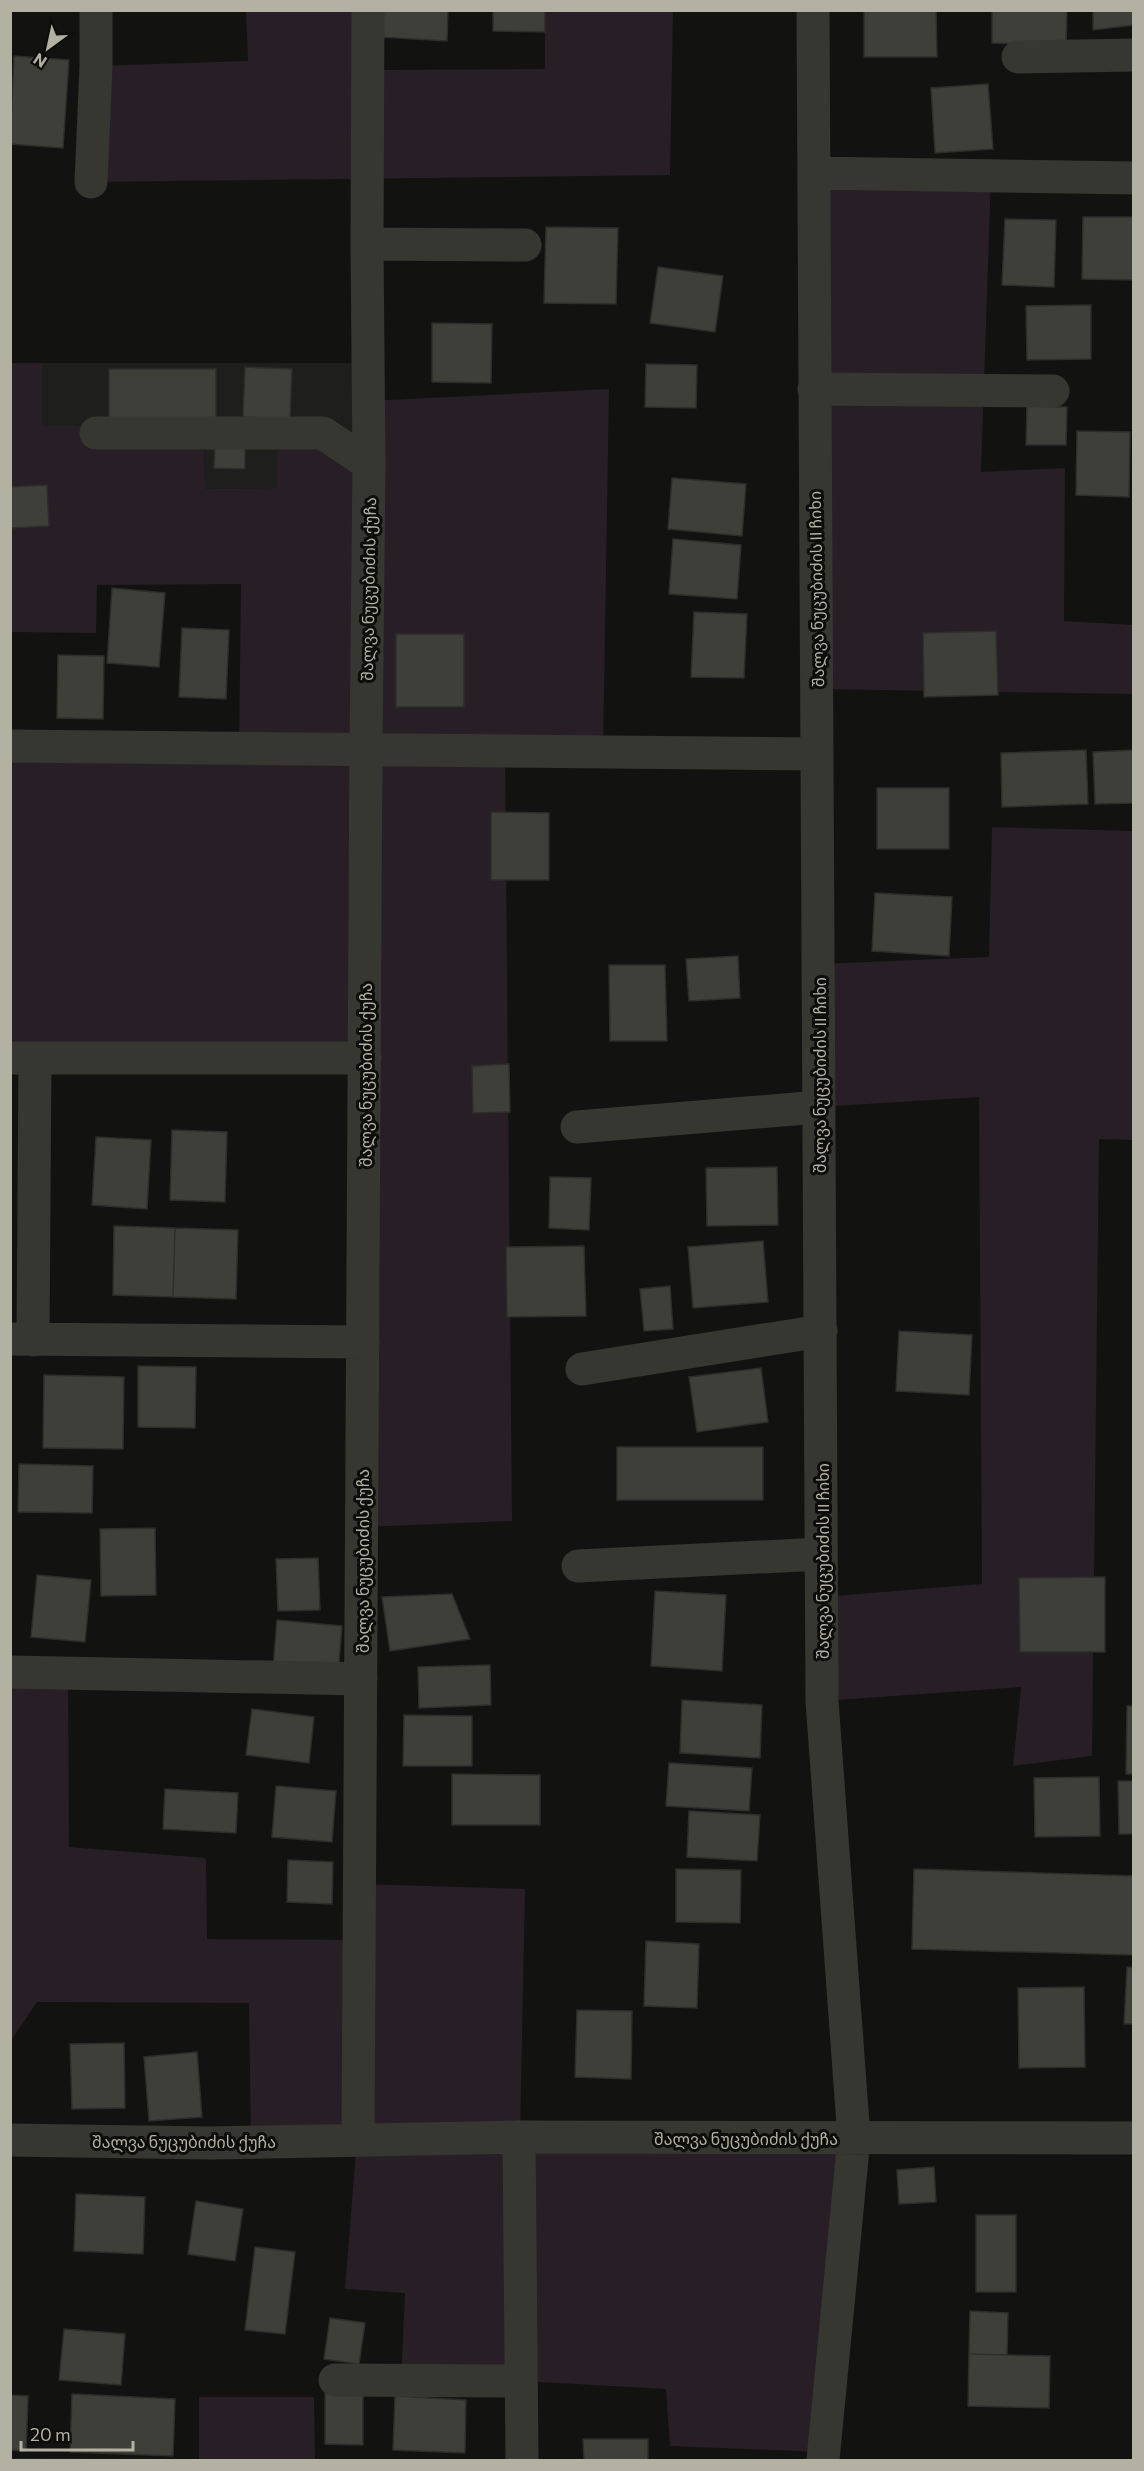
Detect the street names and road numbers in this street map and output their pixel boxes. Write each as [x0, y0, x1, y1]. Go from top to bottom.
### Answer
street label: შალვა ნუცუბიძის II ჩიხი [805, 491, 829, 687]
street label: შალვა ნუცუბიძის ქუჩა [357, 497, 381, 681]
street label: შალვა ნუცუბიძის II ჩიხი [810, 977, 831, 1173]
street label: შალვა ნუცუბიძის ქუჩა [356, 983, 377, 1167]
street label: შალვა ნუცუბიძის II ჩიხი [813, 1463, 834, 1659]
street label: შალვა ნუცუბიძის ქუჩა [353, 1469, 374, 1653]
street label: შალვა ნუცუბიძის ქუჩა [654, 2129, 838, 2150]
street label: შალვა ნუცუბიძის ქუჩა [92, 2132, 276, 2153]

